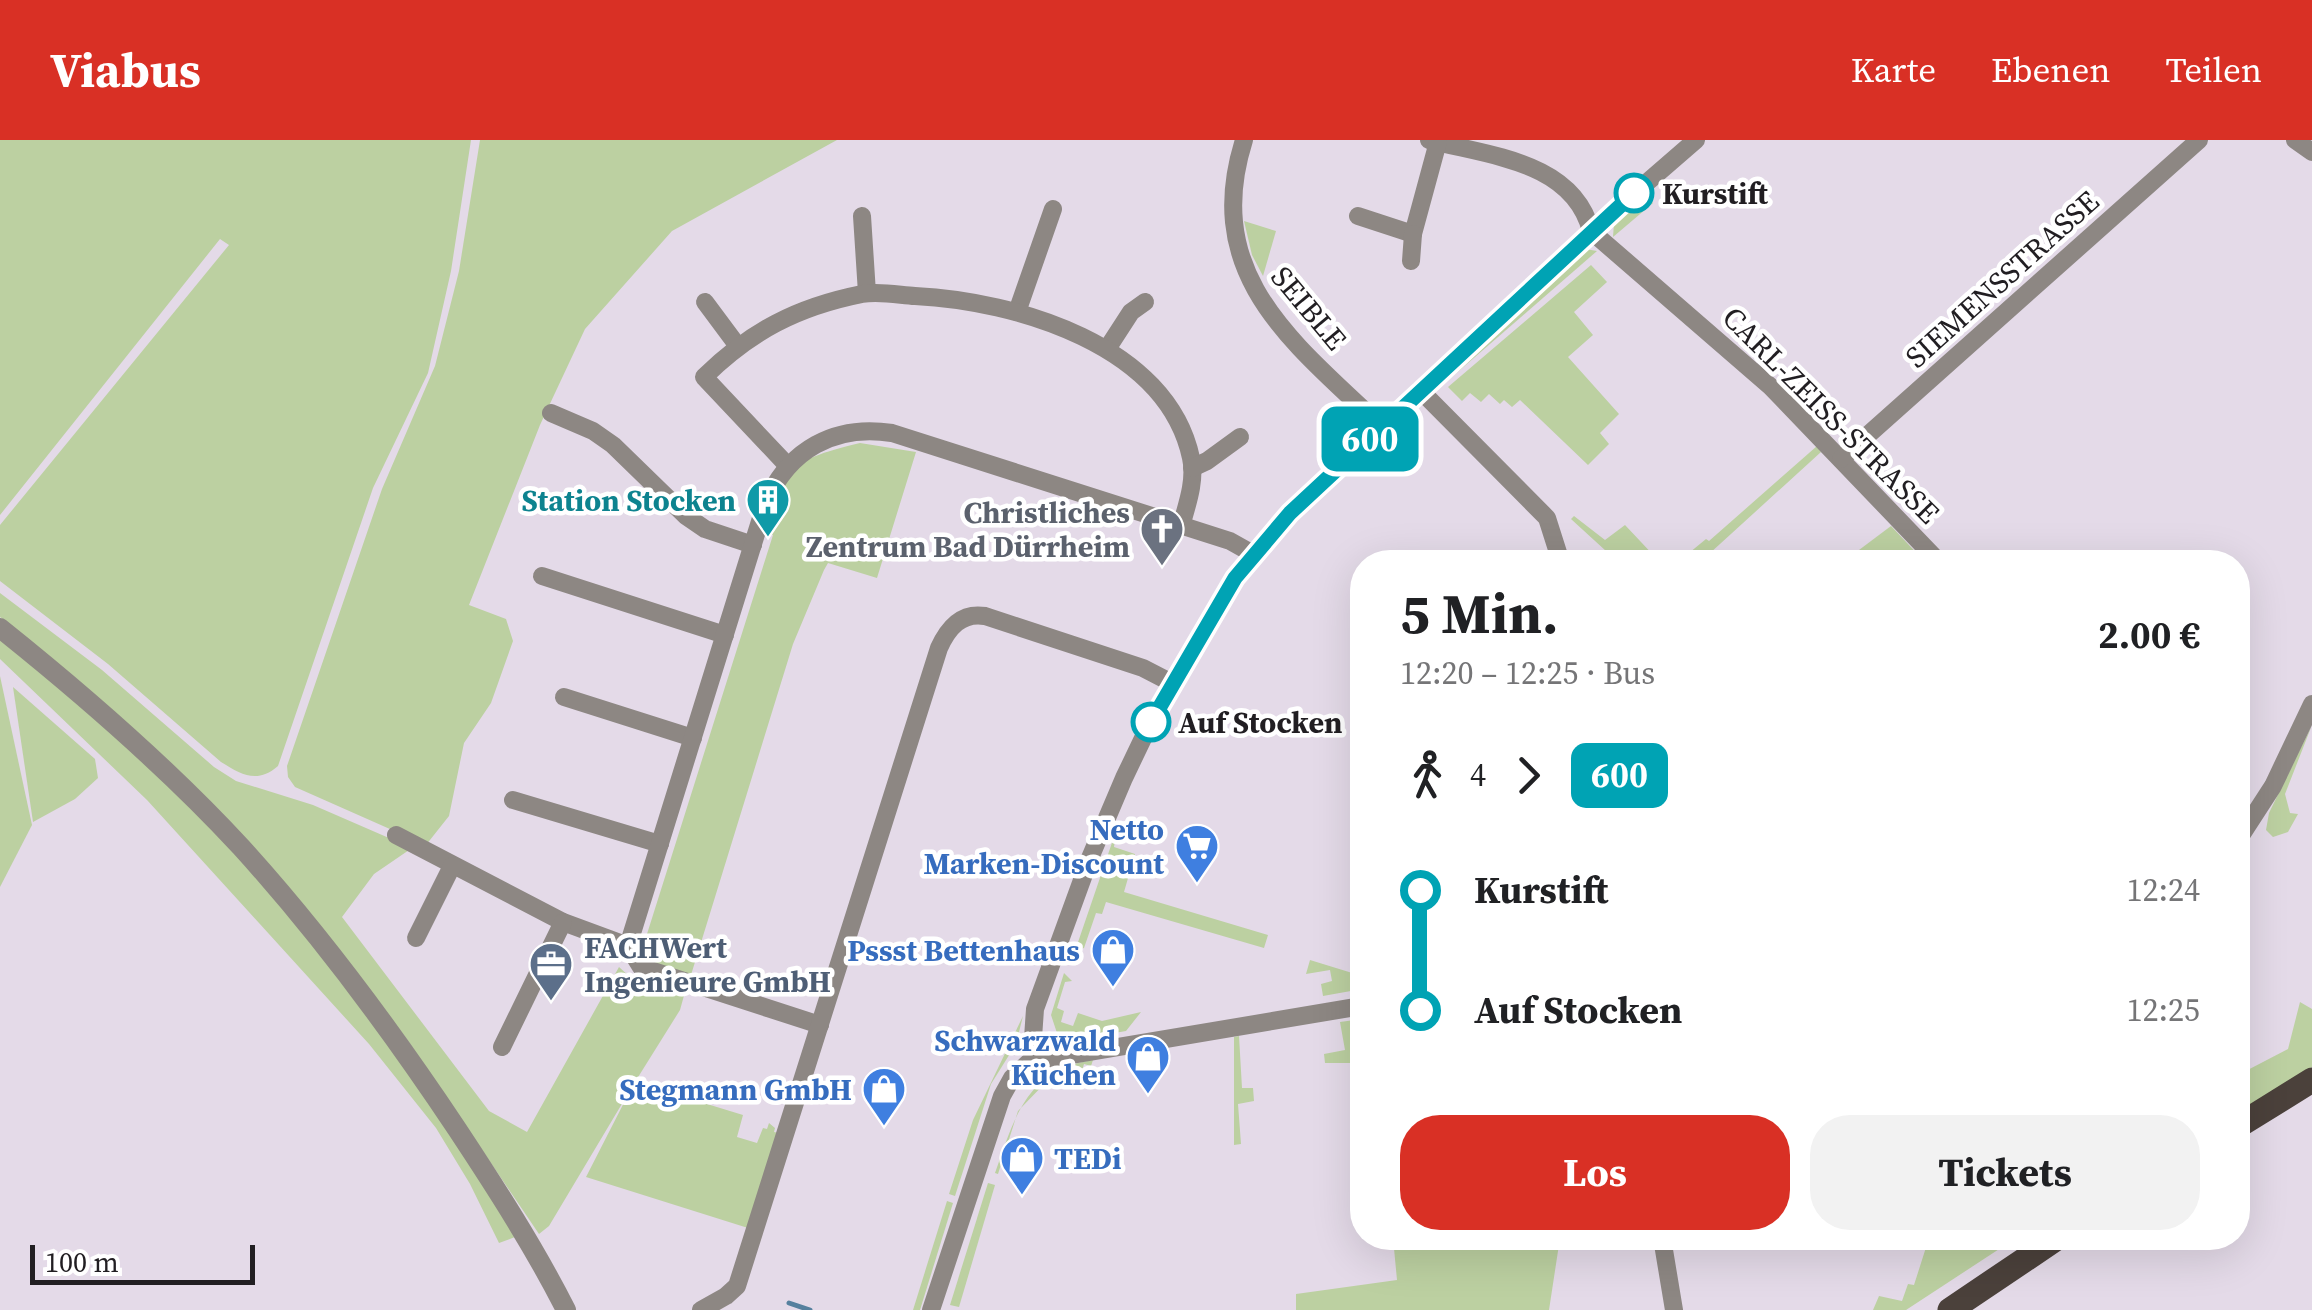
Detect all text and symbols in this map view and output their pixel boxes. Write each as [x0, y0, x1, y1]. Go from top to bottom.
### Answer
text: Viabus [50, 37, 201, 103]
text: Karte [1851, 46, 1936, 94]
text: Ebenen [1991, 46, 2111, 94]
text: Teilen [2166, 46, 2262, 94]
place label: Kurstift [1662, 173, 1769, 214]
marker: Kurstift [1615, 174, 1653, 212]
street label: SIEMENSSTRASSE [1896, 181, 2108, 377]
street label: SEIBLE [1262, 257, 1356, 359]
street label: CARL-ZEISS-STRASSE [1713, 297, 1949, 533]
line badge: 600 [1312, 406, 1428, 472]
text: 600 [1342, 415, 1398, 463]
building icon: Station Stocken [745, 477, 791, 538]
place label: Station Stocken [521, 480, 736, 521]
place label: Christliches Zentrum Bad Dürrheim [806, 492, 1130, 567]
church icon: Christliches Zentrum Bad Dürrheim [1139, 506, 1185, 567]
text: 5 Min. [1400, 576, 1559, 651]
text: 2.00 € [2098, 609, 2200, 661]
text: 12:20 – 12:25 · Bus [1400, 651, 1655, 695]
place label: Auf Stocken [1178, 702, 1343, 743]
marker: Auf Stocken [1132, 703, 1170, 741]
icon: walk [1400, 748, 1455, 803]
icon: forward [1501, 748, 1556, 803]
text: 600 [1591, 751, 1648, 799]
text: 4 [1470, 753, 1486, 797]
place label: Netto Marken-Discount [923, 809, 1164, 884]
supermarket icon: Netto Marken-Discount [1174, 823, 1220, 884]
text: Kurstift [1474, 864, 1608, 916]
text: 12:24 [2126, 868, 2200, 912]
place label: FACHWert Ingenieure GmbH [584, 927, 831, 1002]
shop icon: Pssst Bettenhaus [1090, 927, 1136, 988]
place label: Pssst Bettenhaus [847, 930, 1080, 971]
office icon: FACHWert Ingenieure GmbH [528, 941, 574, 1002]
text: Auf Stocken [1474, 984, 1682, 1036]
text: 12:25 [2126, 988, 2200, 1032]
place label: Schwarzwald Küchen [934, 1020, 1116, 1095]
shop icon: Schwarzwald Küchen [1125, 1034, 1171, 1095]
shop icon: Stegmann GmbH [861, 1066, 907, 1127]
place label: Stegmann GmbH [619, 1069, 852, 1110]
button: Los [1400, 1115, 1790, 1230]
button: Tickets [1810, 1115, 2200, 1230]
shop icon: TEDi [999, 1135, 1045, 1196]
place label: TEDi [1054, 1138, 1122, 1179]
scale bar [30, 1240, 255, 1284]
text: 100 m [45, 1243, 119, 1281]

